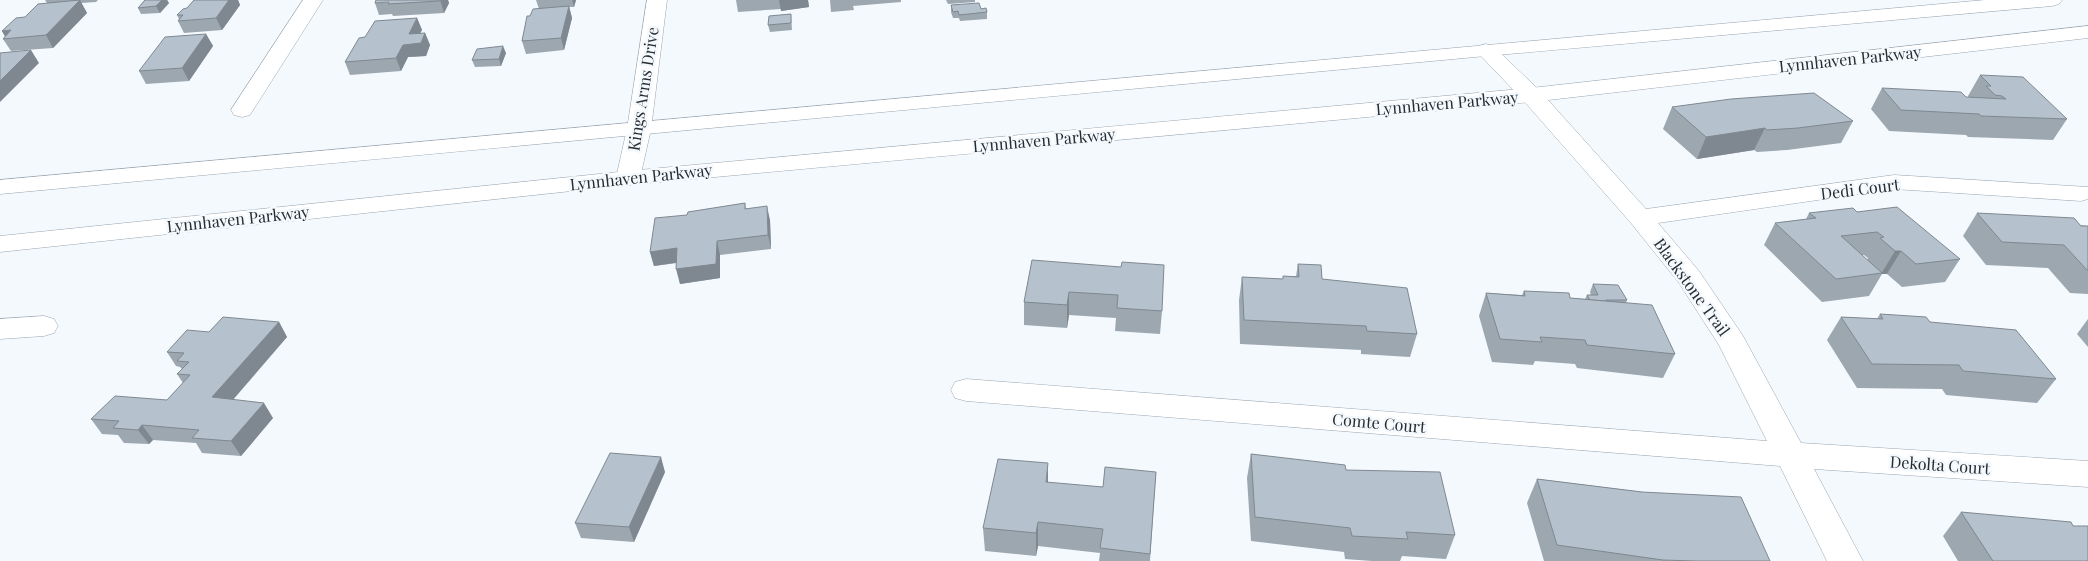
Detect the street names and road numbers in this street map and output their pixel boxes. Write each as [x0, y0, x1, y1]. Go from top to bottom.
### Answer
street label: Kings Arms Drive [622, 25, 663, 152]
street label: Lynnhaven Parkway [1778, 41, 1922, 76]
street label: Lynnhaven Parkway [1375, 86, 1519, 119]
street label: Lynnhaven Parkway [972, 123, 1116, 156]
street label: Lynnhaven Parkway [569, 159, 713, 194]
street label: Dedi Court [1819, 173, 1901, 204]
street label: Lynnhaven Parkway [166, 201, 310, 236]
street label: Blackstone Trail [1650, 234, 1735, 340]
street label: Comte Court [1332, 408, 1427, 437]
street label: Dekolta Court [1889, 451, 1991, 479]

